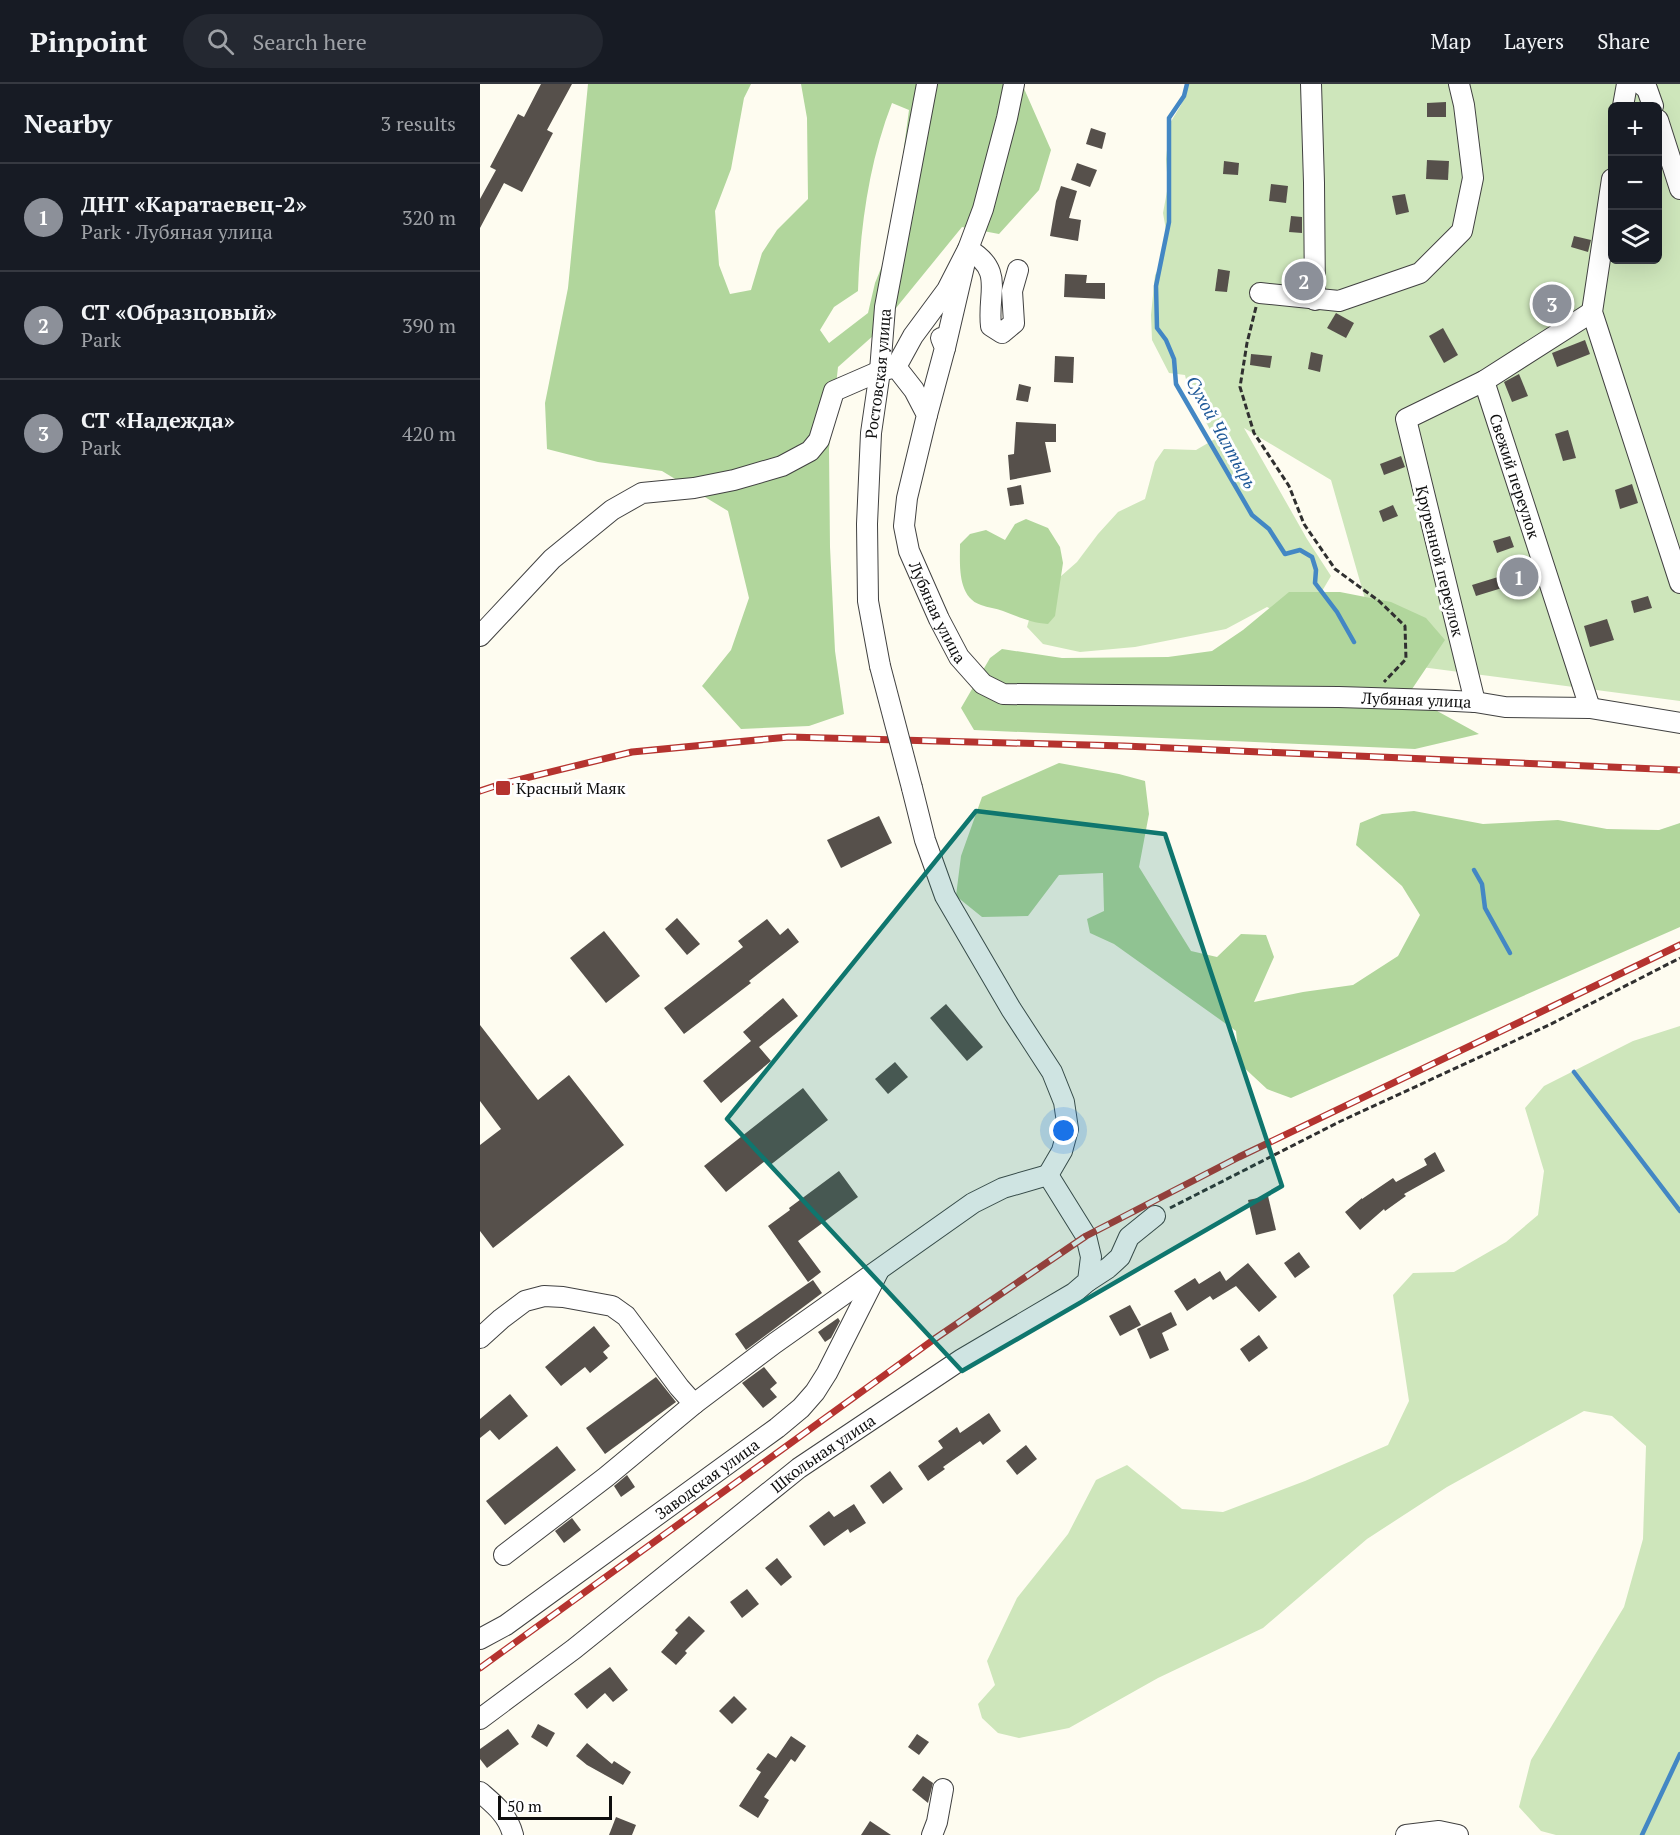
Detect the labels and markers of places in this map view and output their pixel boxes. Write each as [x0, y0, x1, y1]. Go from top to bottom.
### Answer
pin: 2 [1284, 258, 1324, 304]
pin: 3 [1532, 282, 1572, 326]
pin: 1 [1500, 554, 1538, 600]
place label: Красный Маяк [516, 777, 626, 799]
marker: Красный Маяк [494, 779, 512, 797]

